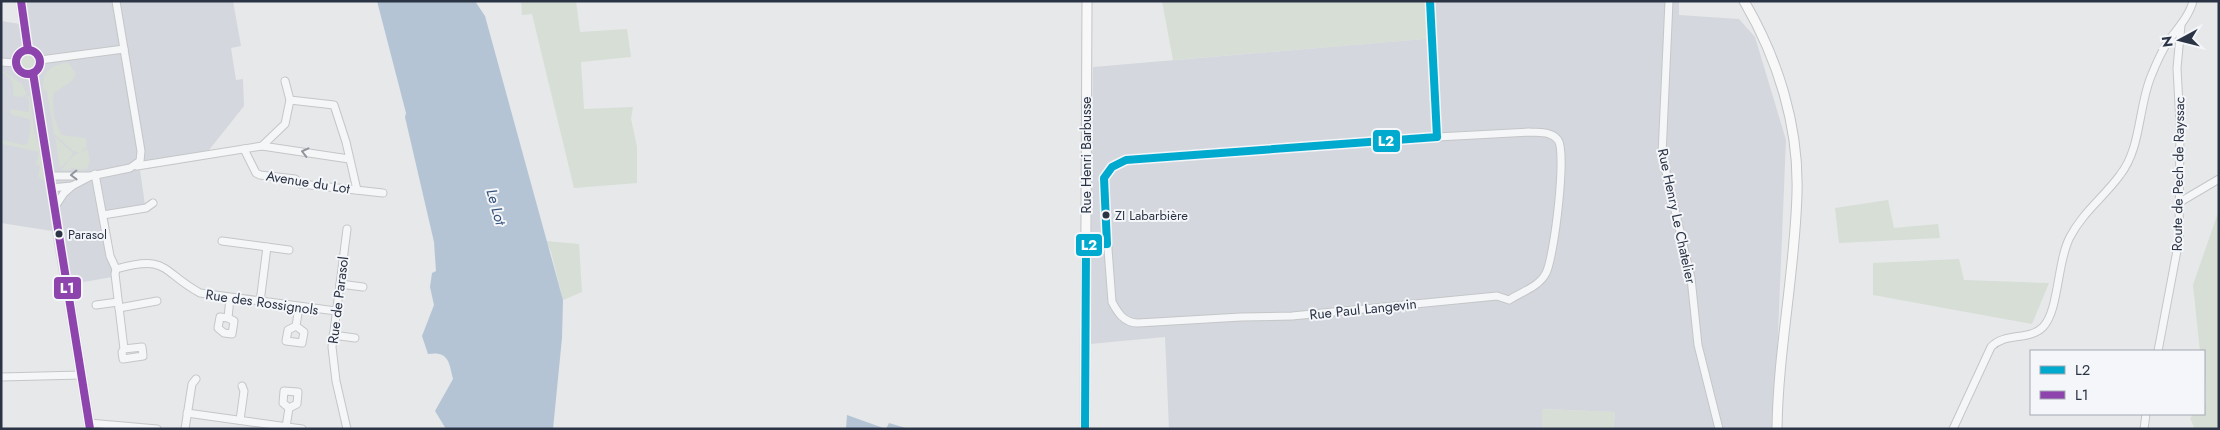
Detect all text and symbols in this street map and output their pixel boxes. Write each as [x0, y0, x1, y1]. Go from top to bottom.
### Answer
north arrow [2155, 15, 2205, 65]
text: N [2156, 35, 2178, 48]
street label: Rue Henri Barbusse [1076, 97, 1096, 213]
street label: Route de Pech de Rayssac [2167, 97, 2189, 251]
line badge: L2 [1372, 129, 1401, 153]
text: L2 [1378, 131, 1394, 151]
street label: Rue Henry Le Chatelier [1653, 147, 1701, 286]
one-way arrow [302, 148, 310, 158]
street label: Avenue du Lot [265, 166, 352, 199]
one-way arrow [69, 170, 77, 181]
water label: Le Lot [480, 186, 512, 229]
place label: ZI Labarbière [1115, 206, 1188, 225]
marker: ZI Labarbière [1101, 210, 1111, 220]
place label: Parasol [68, 225, 107, 244]
marker: Parasol [54, 229, 64, 239]
line badge: L2 [1075, 233, 1103, 257]
text: L2 [1081, 235, 1097, 255]
street label: Rue de Parasol [323, 255, 353, 345]
line badge: L1 [53, 276, 82, 300]
text: L1 [60, 278, 74, 298]
street label: Rue des Rossignols [204, 284, 320, 320]
street label: Rue Paul Langevin [1308, 293, 1418, 325]
legend [2030, 350, 2205, 415]
text: L2 [2075, 359, 2090, 381]
text: L1 [2075, 384, 2089, 406]

